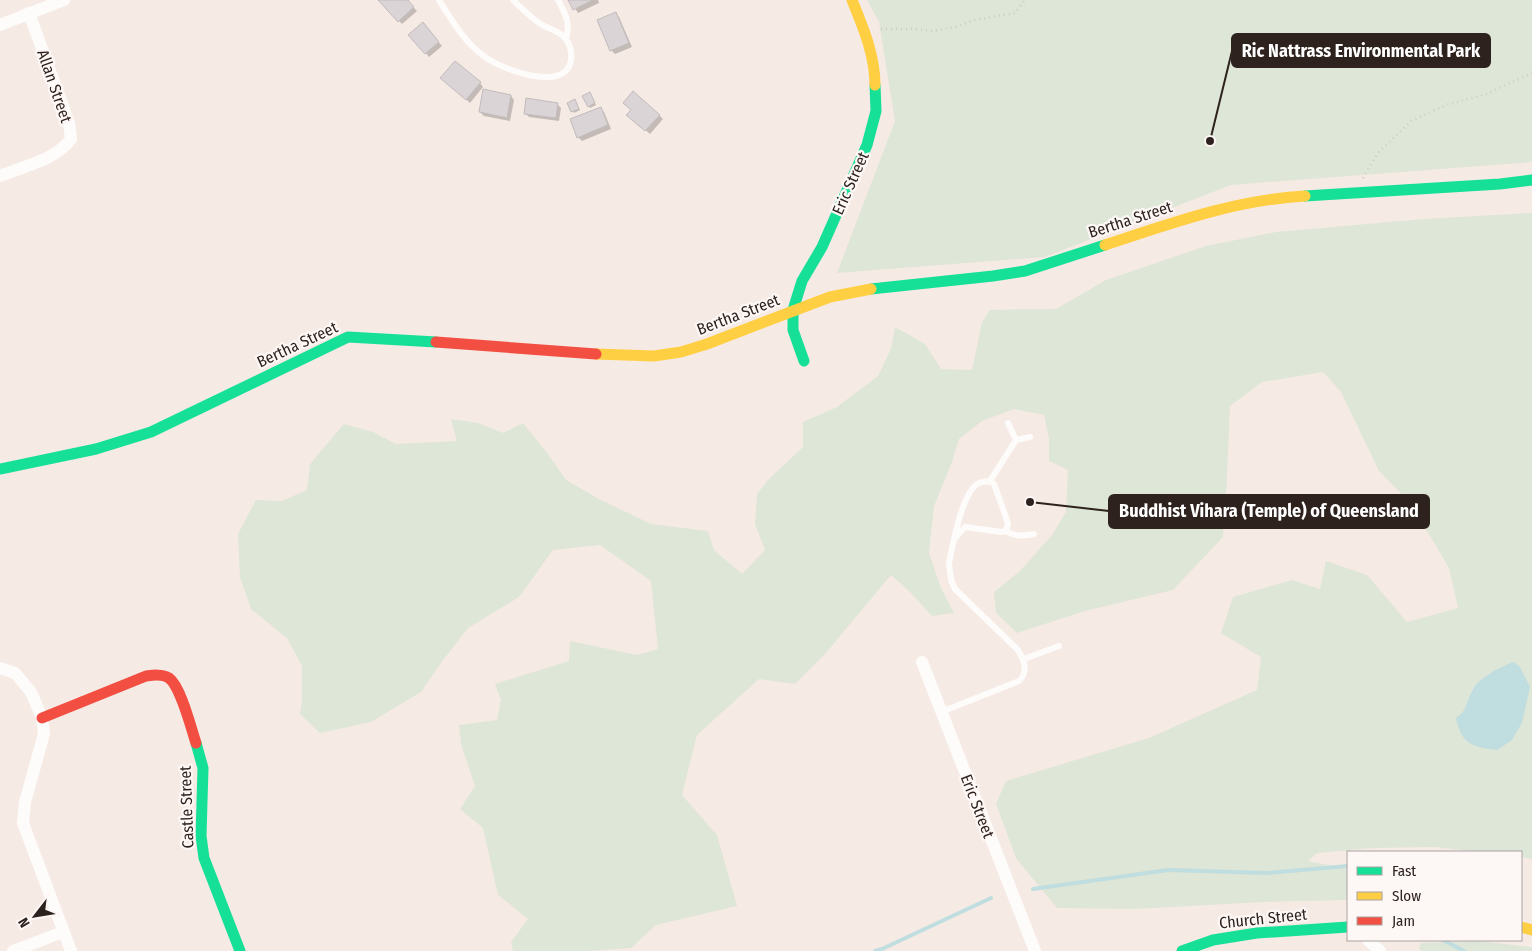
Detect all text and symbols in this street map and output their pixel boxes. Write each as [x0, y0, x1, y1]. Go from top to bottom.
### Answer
callout: Ric Nattrass Environmental Park [1232, 34, 1490, 67]
text: Ric Nattrass Environmental Park [1242, 40, 1481, 62]
street label: Allan Street [33, 47, 76, 126]
street label: Eric Street [828, 148, 873, 218]
street label: Bertha Street [1086, 197, 1175, 242]
street label: Bertha Street [694, 290, 783, 339]
street label: Bertha Street [254, 317, 341, 371]
callout: Buddhist Vihara (Temple) of Queensland [1109, 495, 1429, 528]
text: Buddhist Vihara (Temple) of Queensland [1119, 500, 1419, 522]
street label: Castle Street [176, 765, 197, 849]
street label: Eric Street [957, 772, 999, 842]
legend [1347, 851, 1522, 941]
text: Fast [1392, 862, 1416, 880]
text: Slow [1392, 887, 1421, 905]
north arrow [10, 891, 60, 941]
street label: Church Street [1218, 904, 1309, 933]
text: Jam [1392, 912, 1415, 930]
text: N [15, 914, 34, 930]

